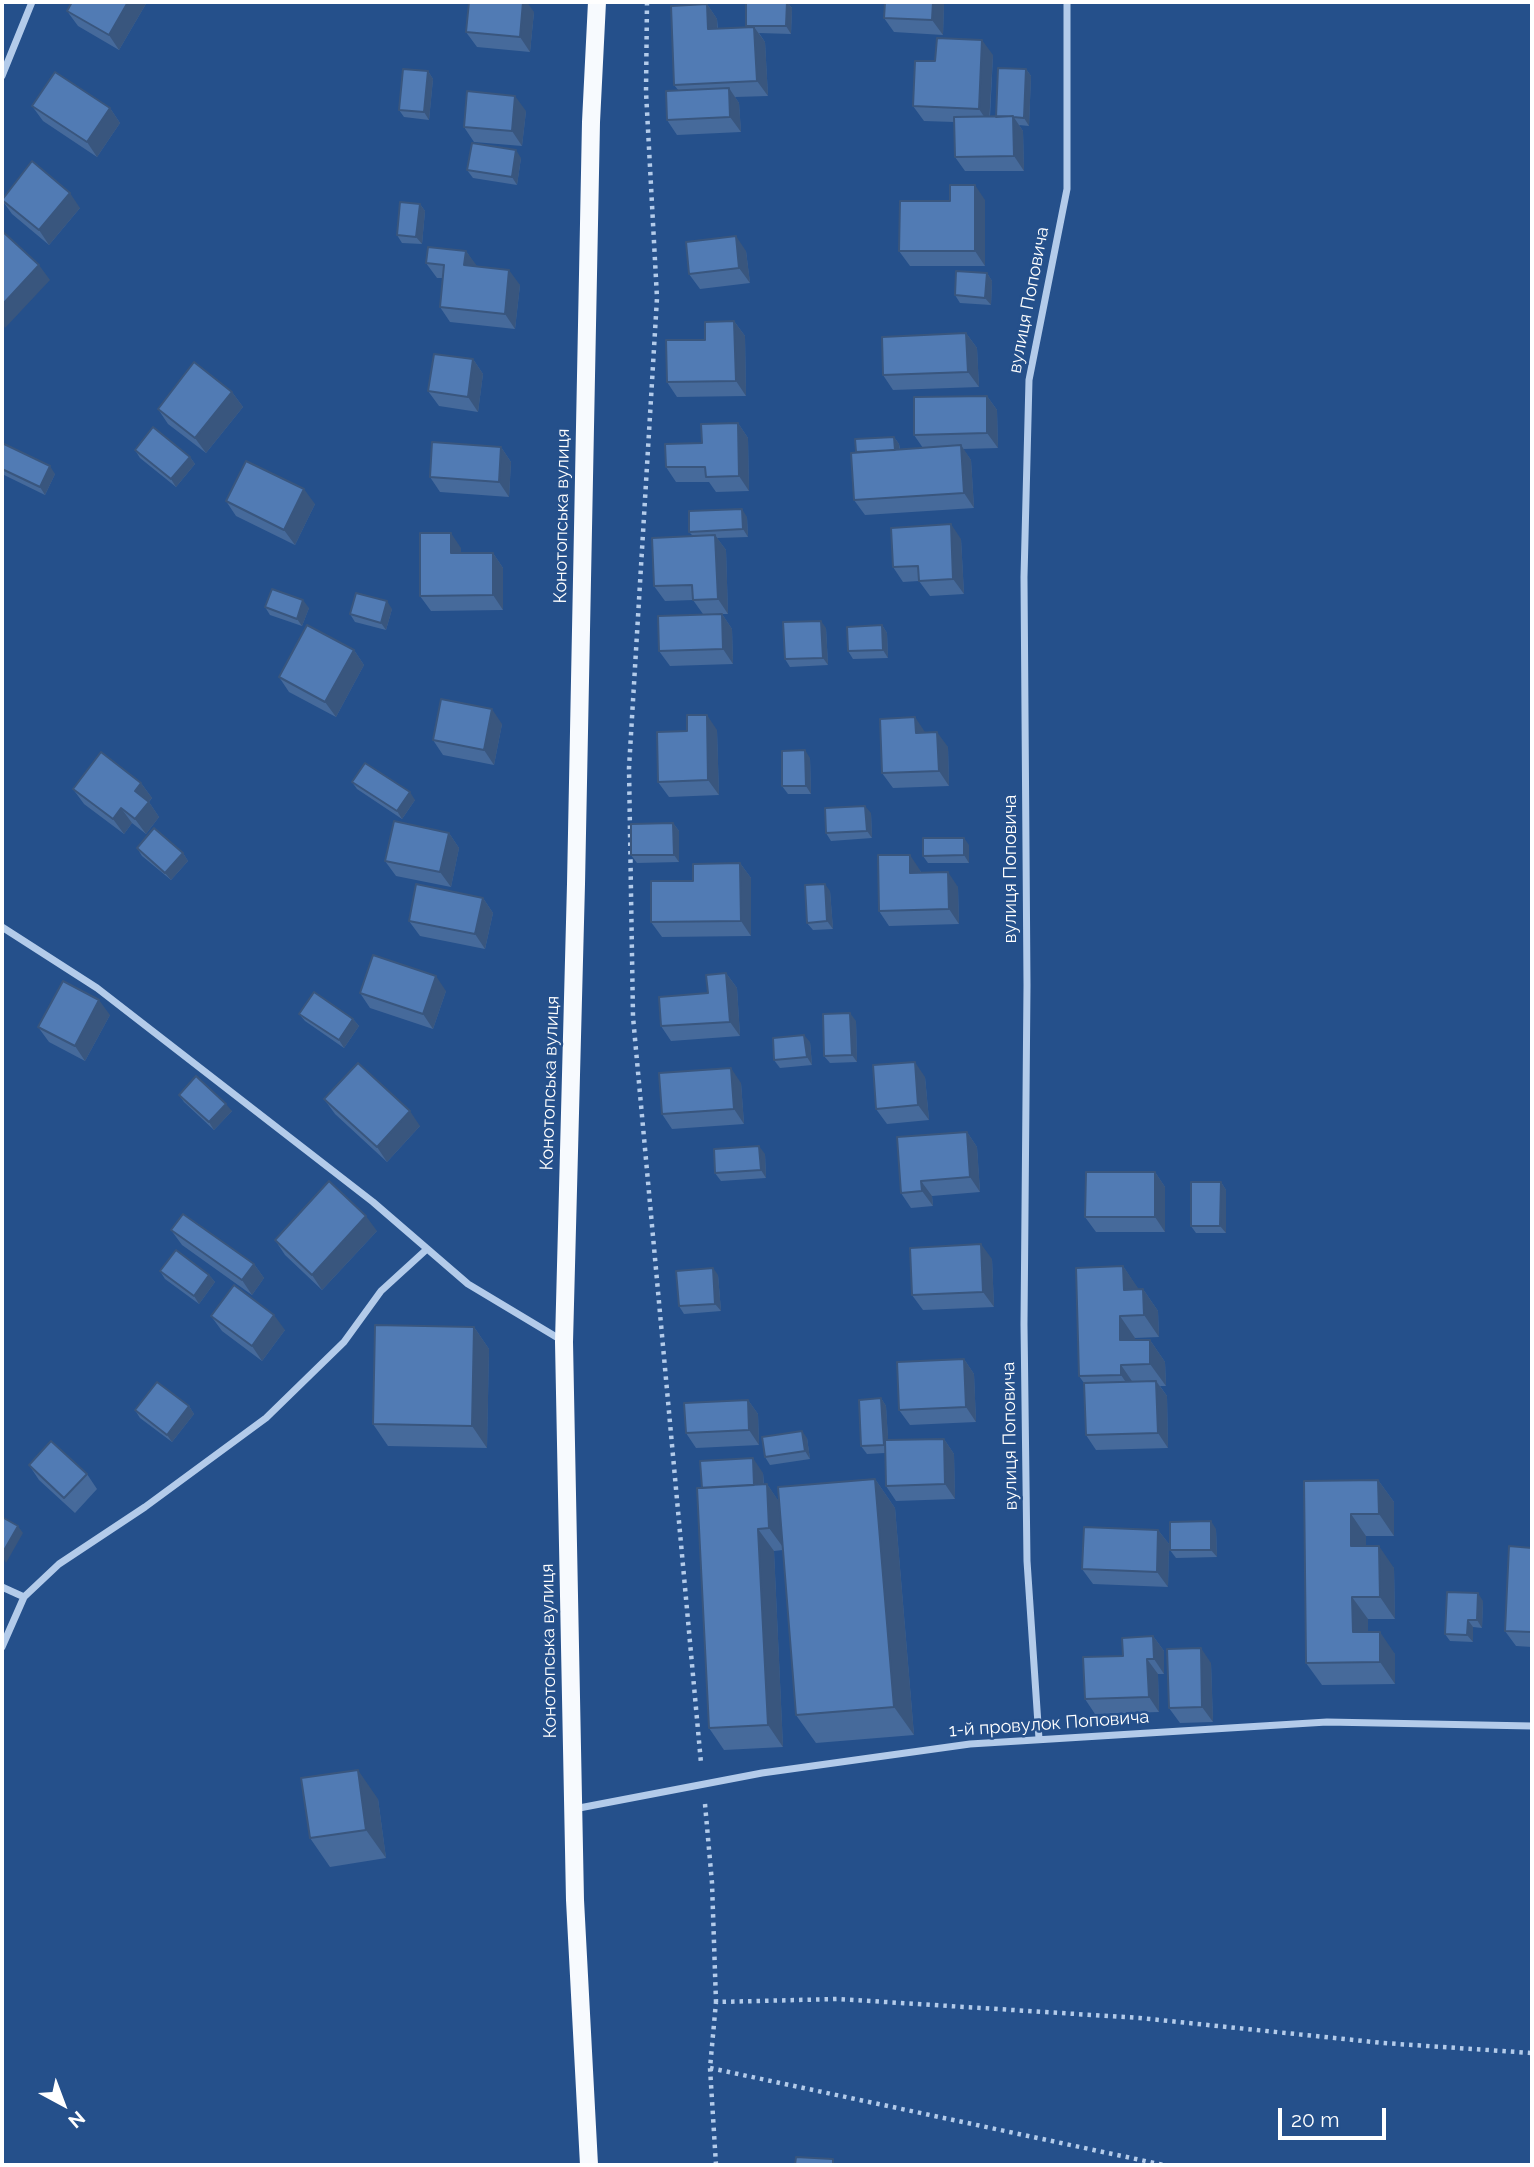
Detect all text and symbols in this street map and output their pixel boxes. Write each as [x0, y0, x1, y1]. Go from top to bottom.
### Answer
street label: вулиця Поповича [1004, 225, 1054, 375]
street label: Конотопська вулиця [550, 428, 574, 604]
street label: вулиця Поповича [1000, 795, 1022, 943]
street label: Конотопська вулиця [536, 995, 564, 1171]
street label: вулиця Поповича [998, 1362, 1022, 1510]
street label: Конотопська вулиця [537, 1563, 561, 1739]
street label: 1-й провулок Поповича [948, 1706, 1150, 1742]
north arrow [28, 2069, 98, 2139]
scale bar [1282, 2094, 1390, 2138]
text: N [64, 2107, 89, 2133]
text: 20 m [1291, 2107, 1339, 2132]

